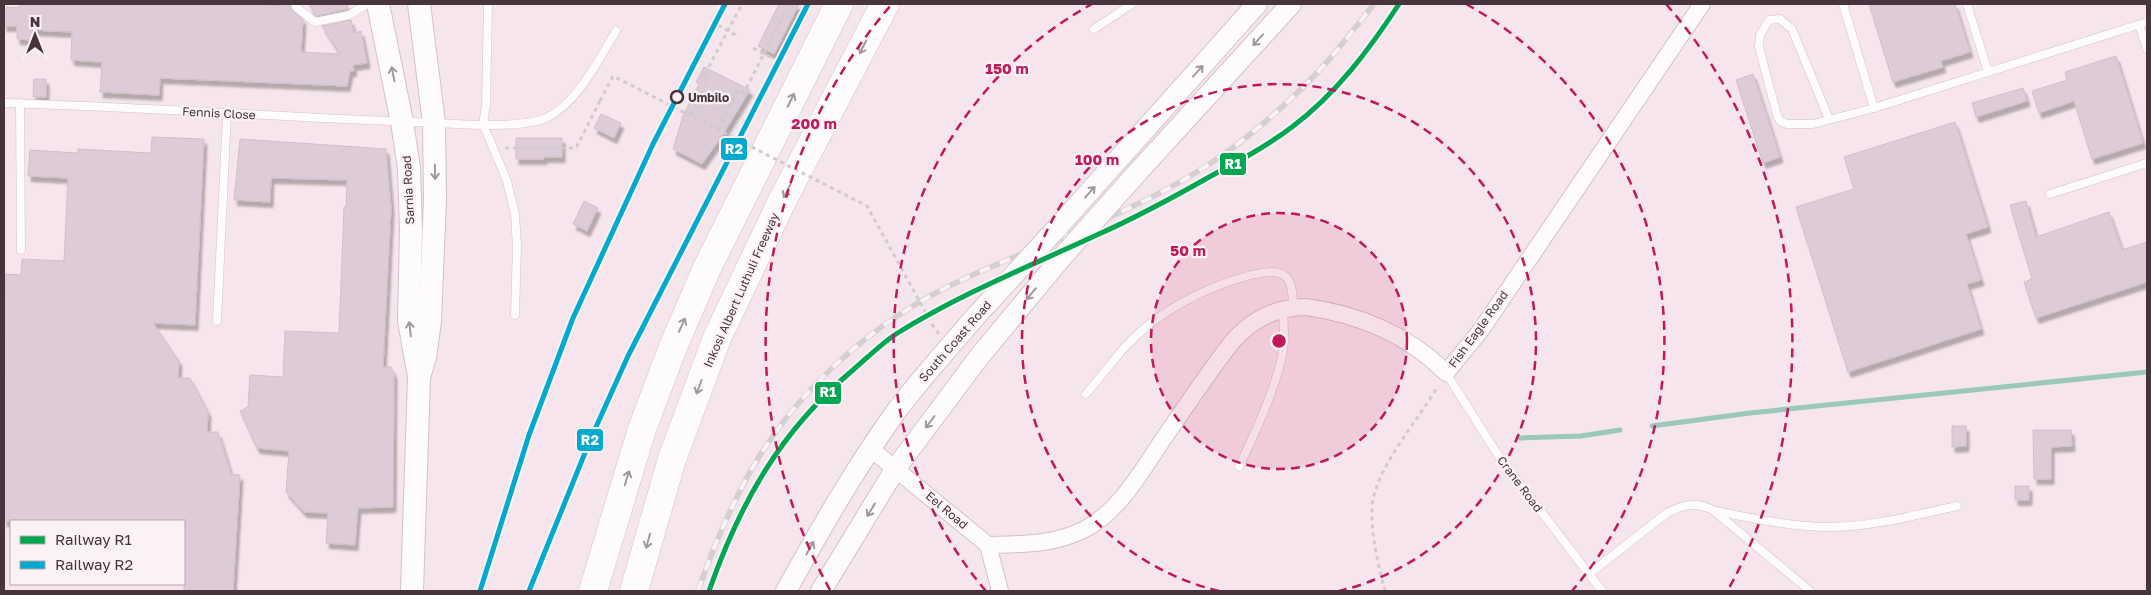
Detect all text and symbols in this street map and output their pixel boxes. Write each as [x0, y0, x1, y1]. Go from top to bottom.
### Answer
north arrow [10, 10, 60, 60]
text: N [30, 13, 40, 30]
one-way arrow [1252, 33, 1264, 46]
one-way arrow [858, 39, 867, 54]
text: 150 m [985, 59, 1029, 77]
one-way arrow [1192, 64, 1204, 77]
one-way arrow [387, 66, 397, 82]
marker: Umbilo [670, 90, 684, 104]
place label: Umbilo [688, 90, 729, 105]
one-way arrow [787, 93, 796, 108]
street label: Fennis Close [182, 104, 256, 122]
text: 200 m [791, 114, 837, 132]
line badge: R2 [720, 137, 748, 161]
text: R2 [725, 140, 744, 157]
text: 100 m [1075, 150, 1119, 168]
line badge: R1 [1219, 152, 1247, 176]
street label: Sarnia Road [399, 155, 417, 225]
text: R1 [1225, 155, 1241, 172]
one-way arrow [430, 163, 440, 179]
one-way arrow [782, 183, 791, 198]
one-way arrow [1084, 186, 1095, 199]
street label: Inkosi Albert Luthuli Freeway [700, 210, 782, 370]
text: 50 m [1170, 241, 1206, 259]
one-way arrow [1026, 288, 1037, 301]
street label: Fish Eagle Road [1445, 288, 1511, 370]
street label: South Coast Road [916, 297, 994, 385]
one-way arrow [678, 318, 688, 333]
one-way arrow [405, 322, 415, 338]
centre of rings [1270, 332, 1288, 350]
one-way arrow [694, 379, 703, 394]
line badge: R1 [814, 381, 842, 405]
text: R1 [820, 383, 836, 400]
one-way arrow [925, 415, 936, 428]
line badge: R2 [576, 428, 604, 452]
text: R2 [581, 431, 600, 448]
street label: Crane Road [1494, 453, 1546, 515]
one-way arrow [623, 470, 633, 486]
street label: Eel Road [923, 488, 971, 532]
one-way arrow [865, 503, 876, 517]
legend [10, 520, 185, 585]
text: Railway R1 [55, 530, 132, 548]
one-way arrow [643, 533, 652, 549]
one-way arrow [805, 542, 815, 556]
text: Railway R2 [55, 555, 133, 573]

